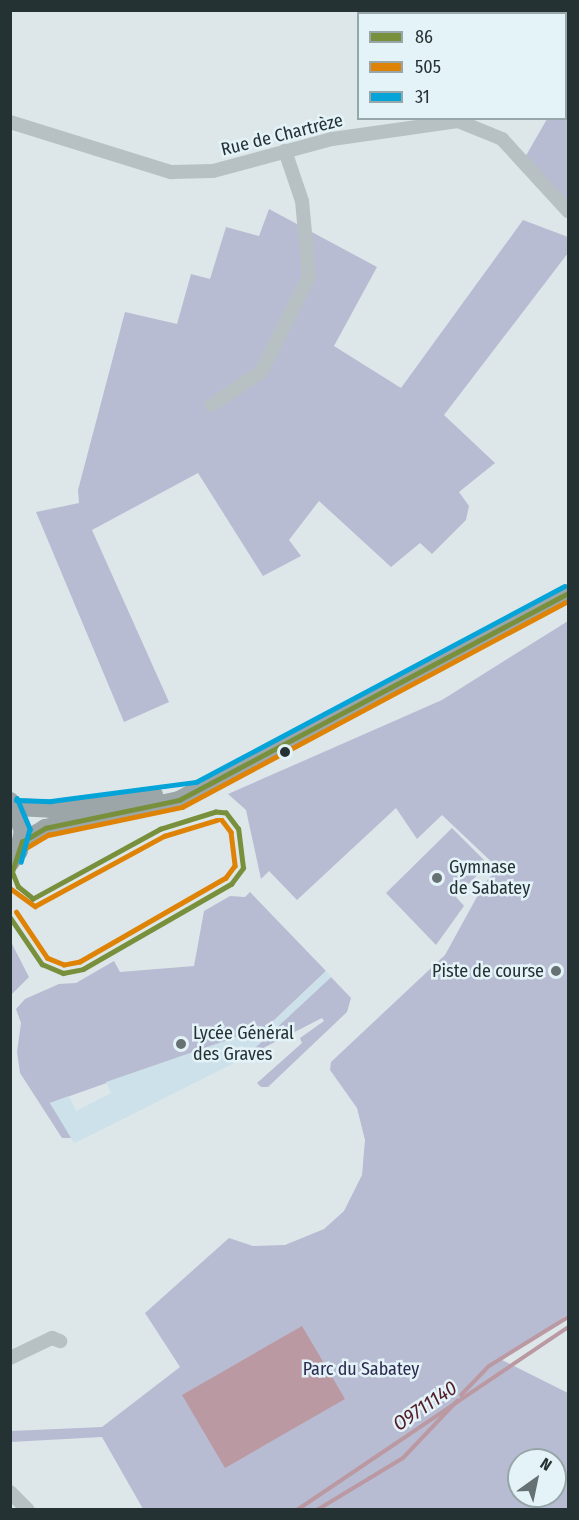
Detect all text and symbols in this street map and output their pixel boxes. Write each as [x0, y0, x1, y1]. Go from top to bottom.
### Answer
legend [357, 12, 567, 120]
text: 86 [415, 26, 433, 48]
text: 505 [415, 56, 441, 78]
text: 31 [415, 86, 430, 108]
street label: Rue de Chartrèze [219, 109, 345, 161]
unlabelled marker [279, 746, 291, 758]
place label: Gymnase de Sabatey [449, 857, 530, 900]
marker: Gymnase de Sabatey [430, 871, 444, 885]
place label: Piste de course [432, 960, 544, 982]
marker: Piste de course [549, 964, 563, 978]
place label: Lycée Général des Graves [193, 1023, 294, 1066]
marker: Lycée Général des Graves [174, 1037, 188, 1051]
park label: Parc du Sabatey [303, 1358, 419, 1380]
water label: O9711140 [388, 1376, 462, 1436]
north arrow [507, 1448, 567, 1508]
text: N [537, 1454, 555, 1475]

